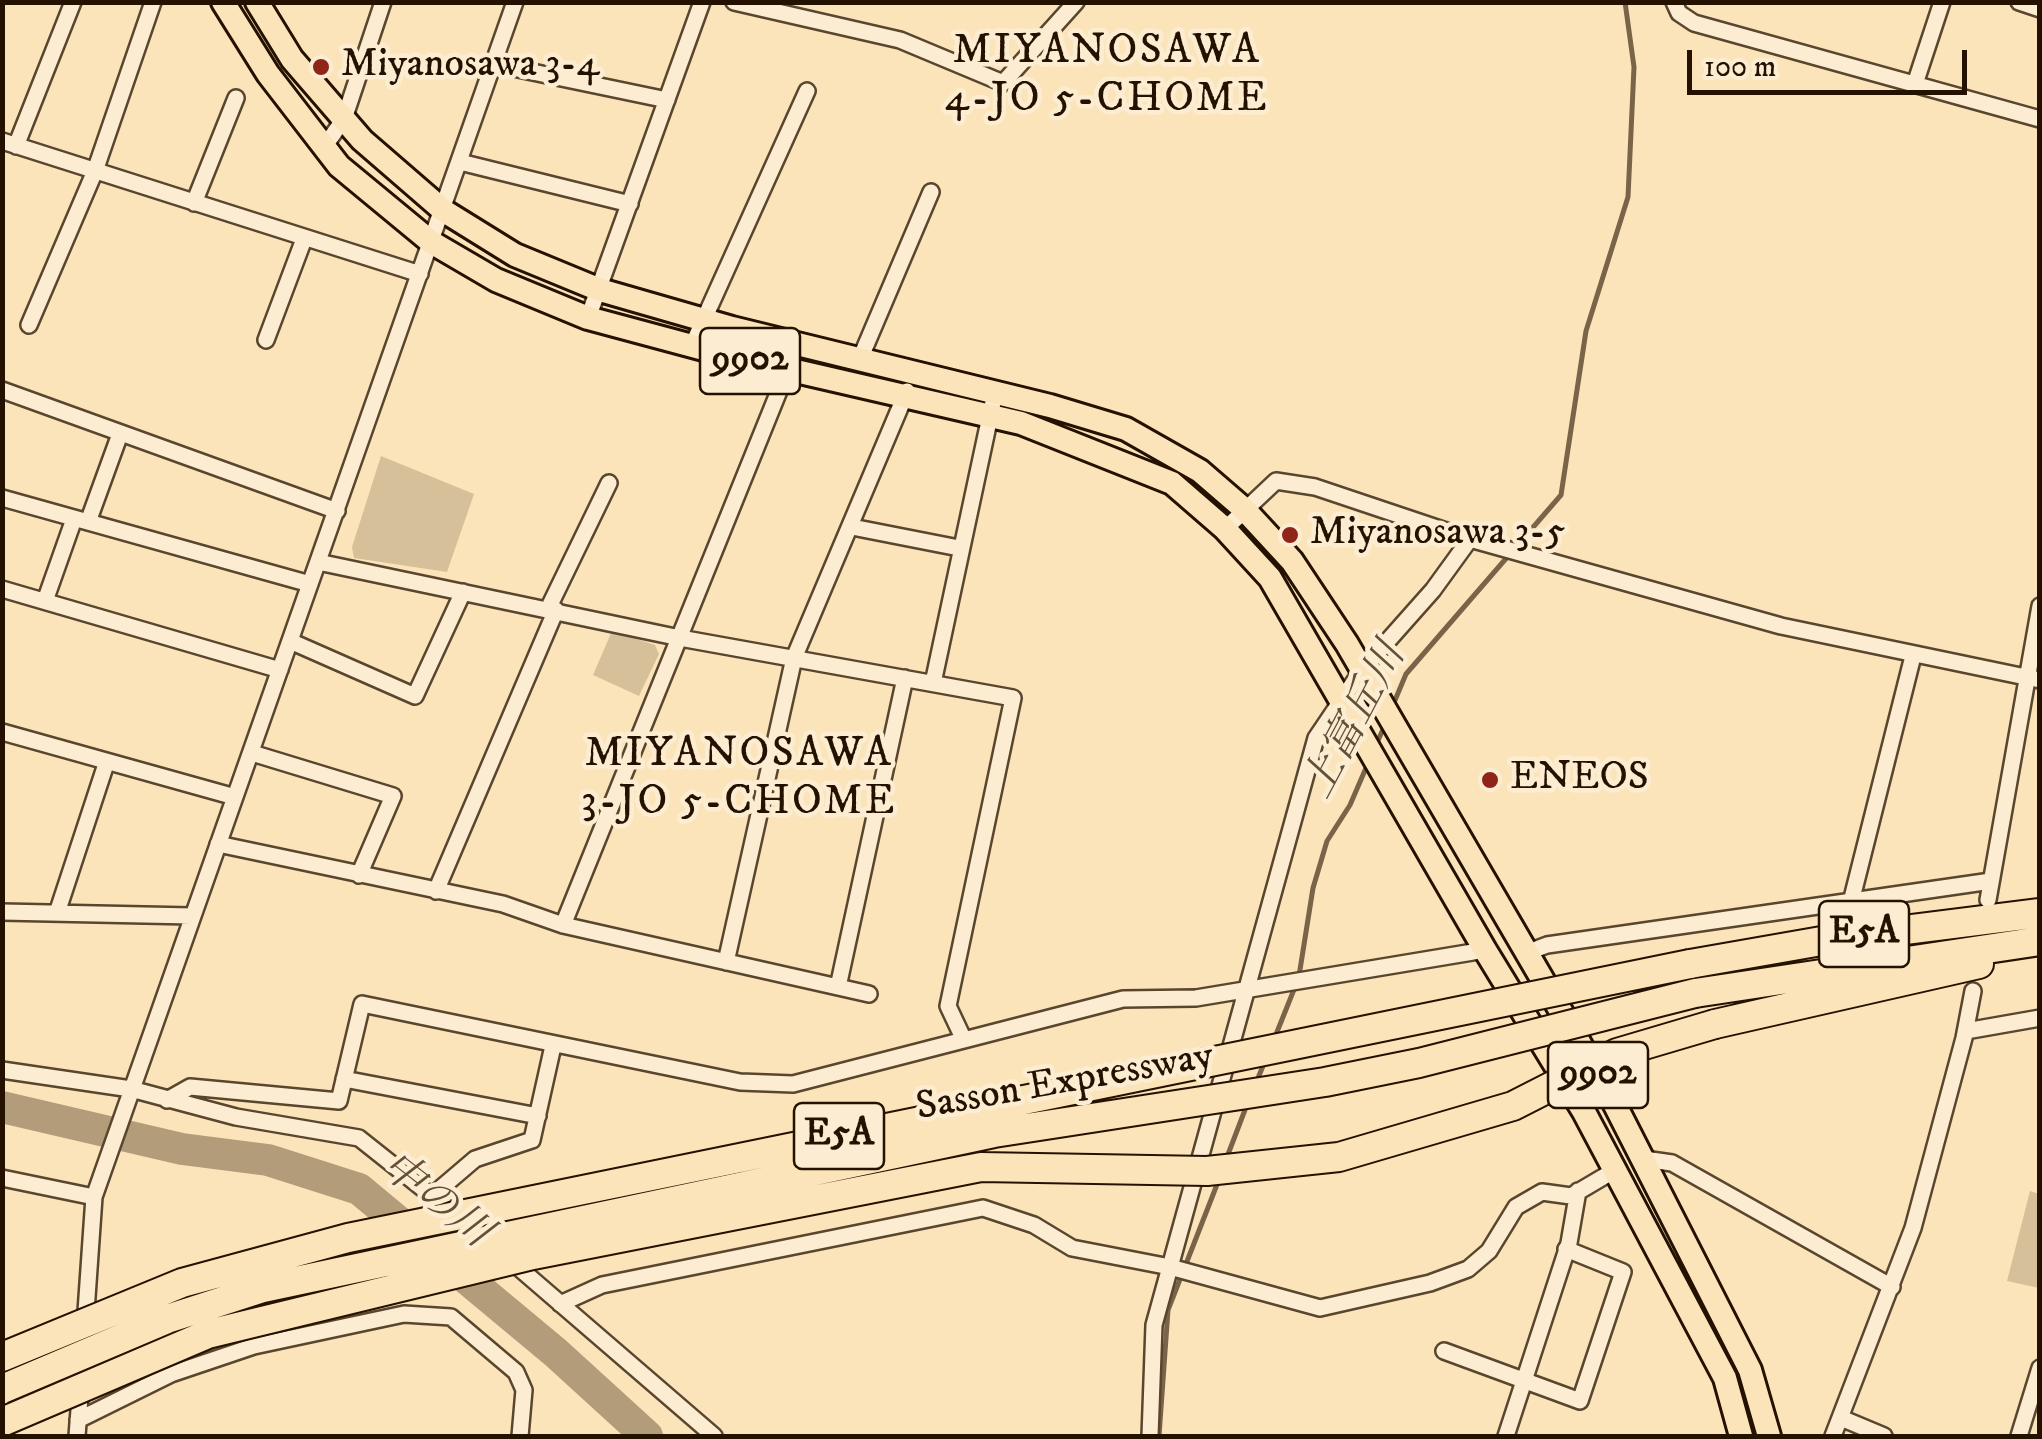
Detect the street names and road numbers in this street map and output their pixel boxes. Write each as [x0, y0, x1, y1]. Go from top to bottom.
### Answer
road number: 9902 [700, 328, 800, 394]
road number: E5A [1819, 901, 1909, 967]
street label: Sasson Expressway [913, 1034, 1217, 1134]
road number: 9902 [1548, 1042, 1648, 1108]
road number: E5A [794, 1103, 884, 1169]

